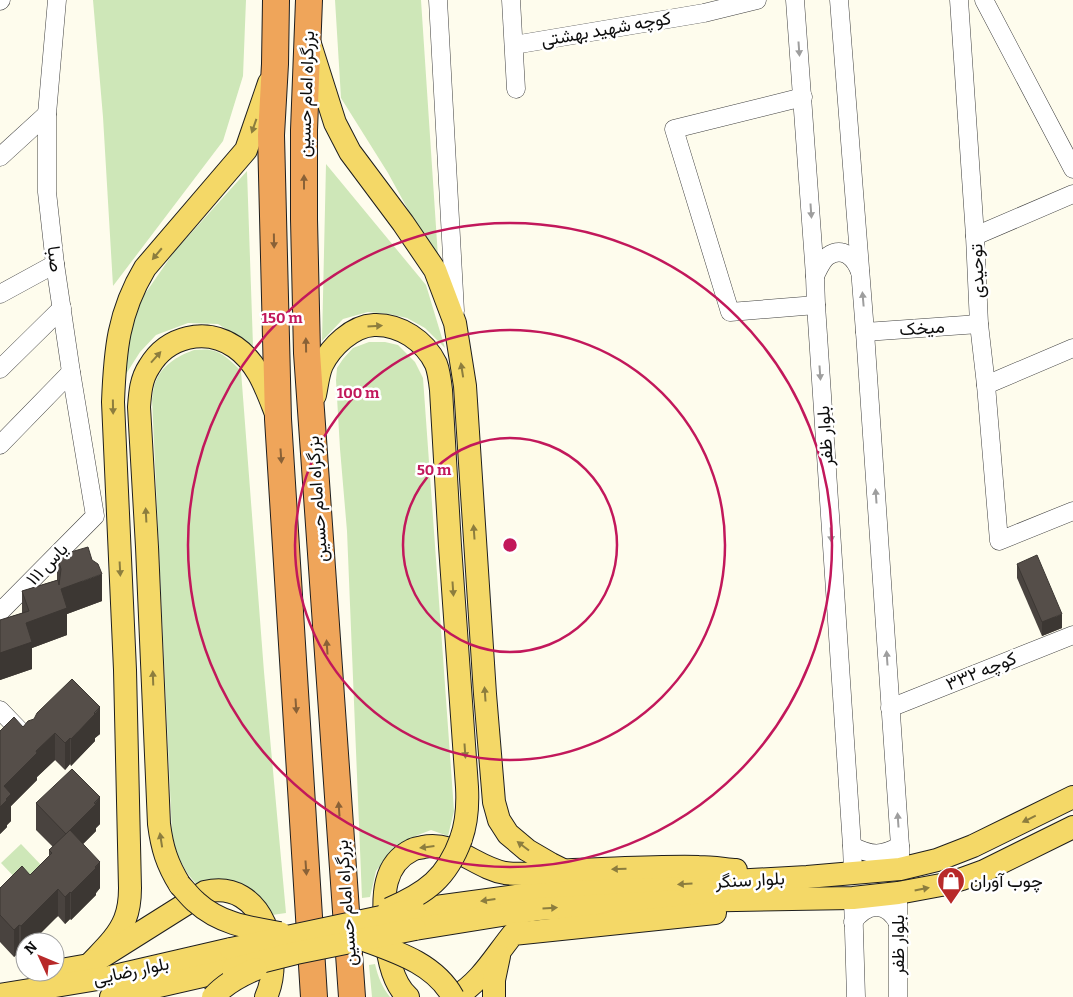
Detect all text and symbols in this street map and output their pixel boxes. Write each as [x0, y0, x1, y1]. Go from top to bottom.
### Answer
street label: کوچه شهید بهشتی [539, 7, 673, 52]
street label: بزرگراه امام حسین [293, 30, 320, 158]
one-way arrow [796, 41, 804, 57]
one-way arrow [250, 119, 257, 134]
one-way arrow [300, 174, 308, 190]
one-way arrow [807, 203, 815, 219]
one-way arrow [270, 233, 278, 249]
street label: توحیدی [965, 243, 989, 299]
street label: صبا [42, 245, 68, 273]
one-way arrow [151, 248, 162, 261]
one-way arrow [858, 290, 866, 306]
text: 150 m [261, 309, 303, 327]
street label: میخک [899, 315, 945, 341]
one-way arrow [367, 321, 383, 329]
one-way arrow [302, 337, 310, 353]
one-way arrow [151, 351, 162, 364]
one-way arrow [458, 362, 466, 378]
one-way arrow [817, 365, 825, 381]
text: 100 m [337, 384, 380, 402]
one-way arrow [109, 399, 117, 415]
street label: بلوار ظفر [812, 405, 838, 468]
street label: بزرگراه امام حسین [302, 435, 333, 563]
one-way arrow [277, 448, 285, 464]
text: 50 m [417, 461, 452, 479]
one-way arrow [872, 487, 880, 503]
one-way arrow [141, 507, 149, 523]
one-way arrow [470, 524, 478, 540]
one-way arrow [828, 527, 836, 543]
centre of rings [501, 536, 519, 554]
street label: یاس ۱۱۱ [21, 538, 73, 590]
one-way arrow [117, 561, 125, 577]
one-way arrow [450, 581, 458, 597]
one-way arrow [322, 638, 330, 654]
street label: کوچه ۳۳۲ [943, 647, 1020, 696]
one-way arrow [882, 650, 890, 666]
one-way arrow [149, 669, 157, 685]
one-way arrow [481, 686, 489, 702]
one-way arrow [293, 698, 301, 714]
one-way arrow [461, 743, 469, 759]
one-way arrow [335, 800, 343, 816]
one-way arrow [894, 812, 902, 828]
one-way arrow [1022, 815, 1036, 823]
one-way arrow [157, 832, 165, 848]
street label: بزرگراه امام حسین [331, 839, 362, 967]
one-way arrow [516, 841, 530, 851]
one-way arrow [419, 843, 435, 851]
one-way arrow [302, 860, 310, 876]
one-way arrow [611, 865, 627, 873]
shop icon: چوب آوران [936, 866, 966, 905]
street label: بلوار سنگر [714, 867, 785, 893]
place label: چوب آوران [970, 870, 1043, 893]
one-way arrow [676, 880, 692, 888]
one-way arrow [914, 884, 930, 892]
one-way arrow [480, 896, 496, 904]
one-way arrow [542, 904, 558, 912]
street label: بلوار ظفر [887, 915, 909, 976]
north arrow [15, 932, 65, 982]
text: N [21, 938, 41, 958]
street label: بلوار رضایی [91, 952, 171, 990]

